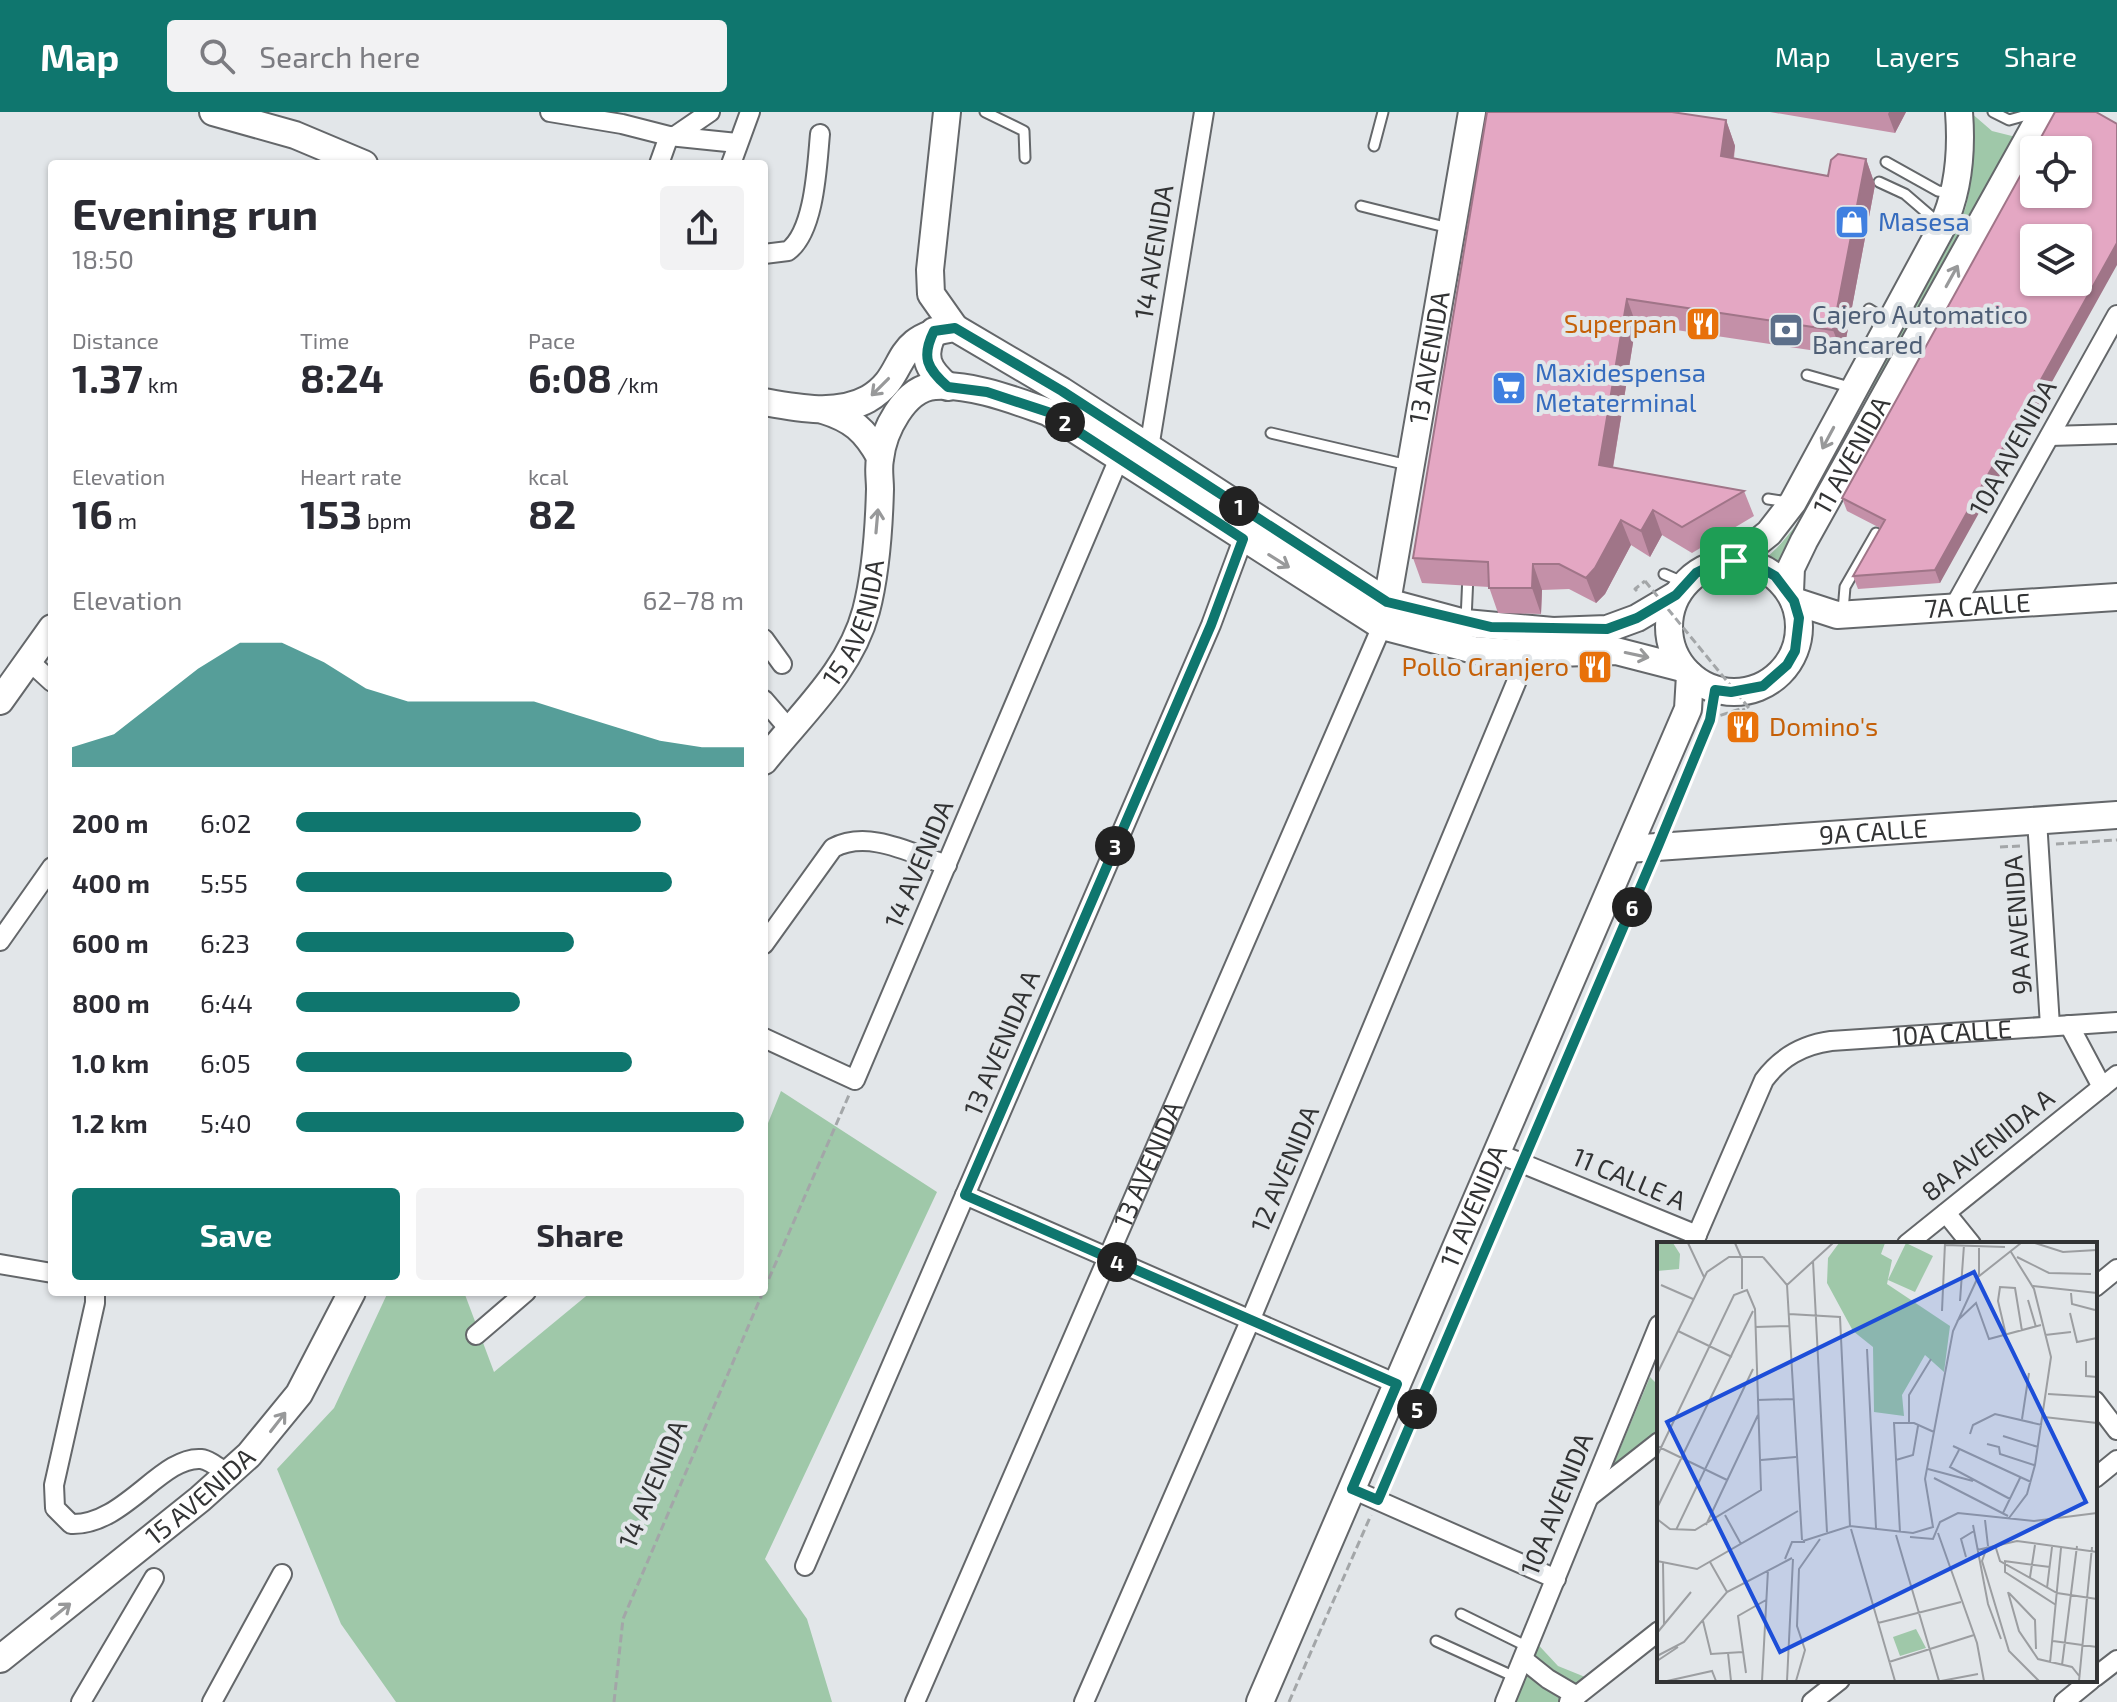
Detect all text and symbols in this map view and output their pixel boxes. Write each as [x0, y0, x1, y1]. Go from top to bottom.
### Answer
search box [167, 20, 727, 92]
text: Map [40, 33, 119, 79]
icon: search [195, 34, 239, 78]
text: Search here [259, 38, 420, 74]
text: Map [1775, 39, 1831, 73]
text: Layers [1875, 39, 1960, 73]
text: Share [2004, 39, 2077, 73]
map controls [2020, 136, 2092, 296]
button: locate [2020, 136, 2092, 208]
street label: 14 AVENIDA [1127, 182, 1178, 321]
text: Evening run [72, 186, 318, 239]
button: share [660, 186, 744, 270]
shop icon: Masesa [1833, 203, 1871, 241]
place label: Masesa [1878, 205, 1970, 236]
button: layers [2020, 224, 2092, 296]
text: 18:50 [72, 243, 134, 274]
one-way arrow [1944, 265, 1960, 288]
street label: 13 AVENIDA [1401, 289, 1455, 426]
place label: Cajero Automatico Bancared [1812, 298, 2028, 359]
restaurant icon: Superpan [1684, 305, 1722, 343]
place label: Superpan [1564, 307, 1677, 338]
bank icon: Cajero Automatico Bancared [1767, 311, 1805, 349]
text: Distance [72, 327, 159, 353]
text: Time [300, 327, 349, 353]
text: Pace [528, 327, 575, 353]
text: 1.37 [72, 353, 143, 401]
text: 8:24 [300, 353, 384, 401]
text: 6:08 [528, 353, 612, 401]
place label: Maxidespensa Metaterminal [1535, 356, 1706, 417]
supermarket icon: Maxidespensa Metaterminal [1490, 369, 1528, 407]
text: km [143, 371, 178, 397]
text: /km [612, 371, 659, 397]
street label: 10A AVENIDA [1962, 374, 2062, 521]
one-way arrow [870, 377, 889, 397]
street label: 11 AVENIDA [1805, 390, 1896, 519]
pin: 2 [1045, 402, 1085, 442]
text: 2 [1059, 409, 1071, 435]
one-way arrow [1819, 426, 1835, 449]
text: Elevation [72, 463, 165, 489]
text: Heart rate [300, 463, 402, 489]
text: kcal [528, 463, 568, 489]
pin: 1 [1219, 486, 1259, 526]
text: 16 [72, 489, 113, 537]
text: 153 [300, 489, 362, 537]
text: 82 [528, 489, 576, 537]
text: 1 [1234, 493, 1244, 519]
text: m [113, 507, 137, 533]
text: bpm [362, 507, 412, 533]
one-way arrow [870, 508, 885, 535]
pin [1700, 527, 1768, 595]
icon: arrive [1712, 539, 1756, 583]
one-way arrow [1267, 553, 1289, 570]
street label: 15 AVENIDA [815, 558, 889, 691]
text: Elevation [72, 584, 182, 615]
text: 62–78 m [643, 584, 744, 615]
street label: 7A CALLE [1923, 586, 2031, 623]
restaurant icon: Pollo Granjero [1576, 648, 1614, 686]
one-way arrow [1624, 648, 1649, 663]
place label: Pollo Granjero [1402, 650, 1569, 681]
restaurant icon: Domino's [1724, 708, 1762, 746]
place label: Domino's [1769, 710, 1878, 741]
street label: 14 AVENIDA [877, 795, 958, 932]
text: 200 m [72, 807, 148, 838]
text: 6:02 [200, 807, 251, 838]
street label: 9A CALLE [1818, 811, 1929, 850]
pin: 3 [1095, 826, 1135, 866]
text: 3 [1109, 833, 1121, 859]
street label: 9A AVENIDA [1996, 854, 2037, 996]
text: 400 m [72, 867, 150, 898]
text: 5:55 [200, 867, 248, 898]
pin: 6 [1612, 887, 1652, 927]
text: 6 [1626, 894, 1638, 920]
text: 600 m [72, 927, 149, 958]
text: 6:23 [200, 927, 250, 958]
street label: 13 AVENIDA A [956, 965, 1045, 1120]
text: 800 m [72, 987, 150, 1018]
text: 6:44 [200, 987, 253, 1018]
street label: 10A CALLE [1891, 1012, 2013, 1051]
text: 1.0 km [72, 1047, 149, 1078]
text: 6:05 [200, 1047, 251, 1078]
street label: 8A AVENIDA A [1915, 1081, 2060, 1207]
street label: 13 AVENIDA [1106, 1096, 1188, 1232]
street label: 12 AVENIDA [1243, 1101, 1324, 1236]
text: 1.2 km [72, 1107, 148, 1138]
text: 5:40 [200, 1107, 252, 1138]
street label: 11 AVENIDA [1432, 1140, 1512, 1271]
street label: 11 CALLE A [1568, 1140, 1691, 1215]
button: Save [72, 1188, 400, 1280]
button: Share [416, 1188, 744, 1280]
pin: 4 [1097, 1242, 1137, 1282]
inset map [1657, 1242, 2097, 1682]
text: 4 [1110, 1249, 1124, 1275]
pin: 5 [1397, 1389, 1437, 1429]
text: 5 [1411, 1396, 1423, 1422]
one-way arrow [269, 1412, 286, 1433]
street label: 14 AVENIDA [611, 1415, 692, 1552]
street label: 10A AVENIDA [1513, 1428, 1598, 1579]
street label: 15 AVENIDA [139, 1440, 260, 1551]
one-way arrow [50, 1602, 71, 1620]

